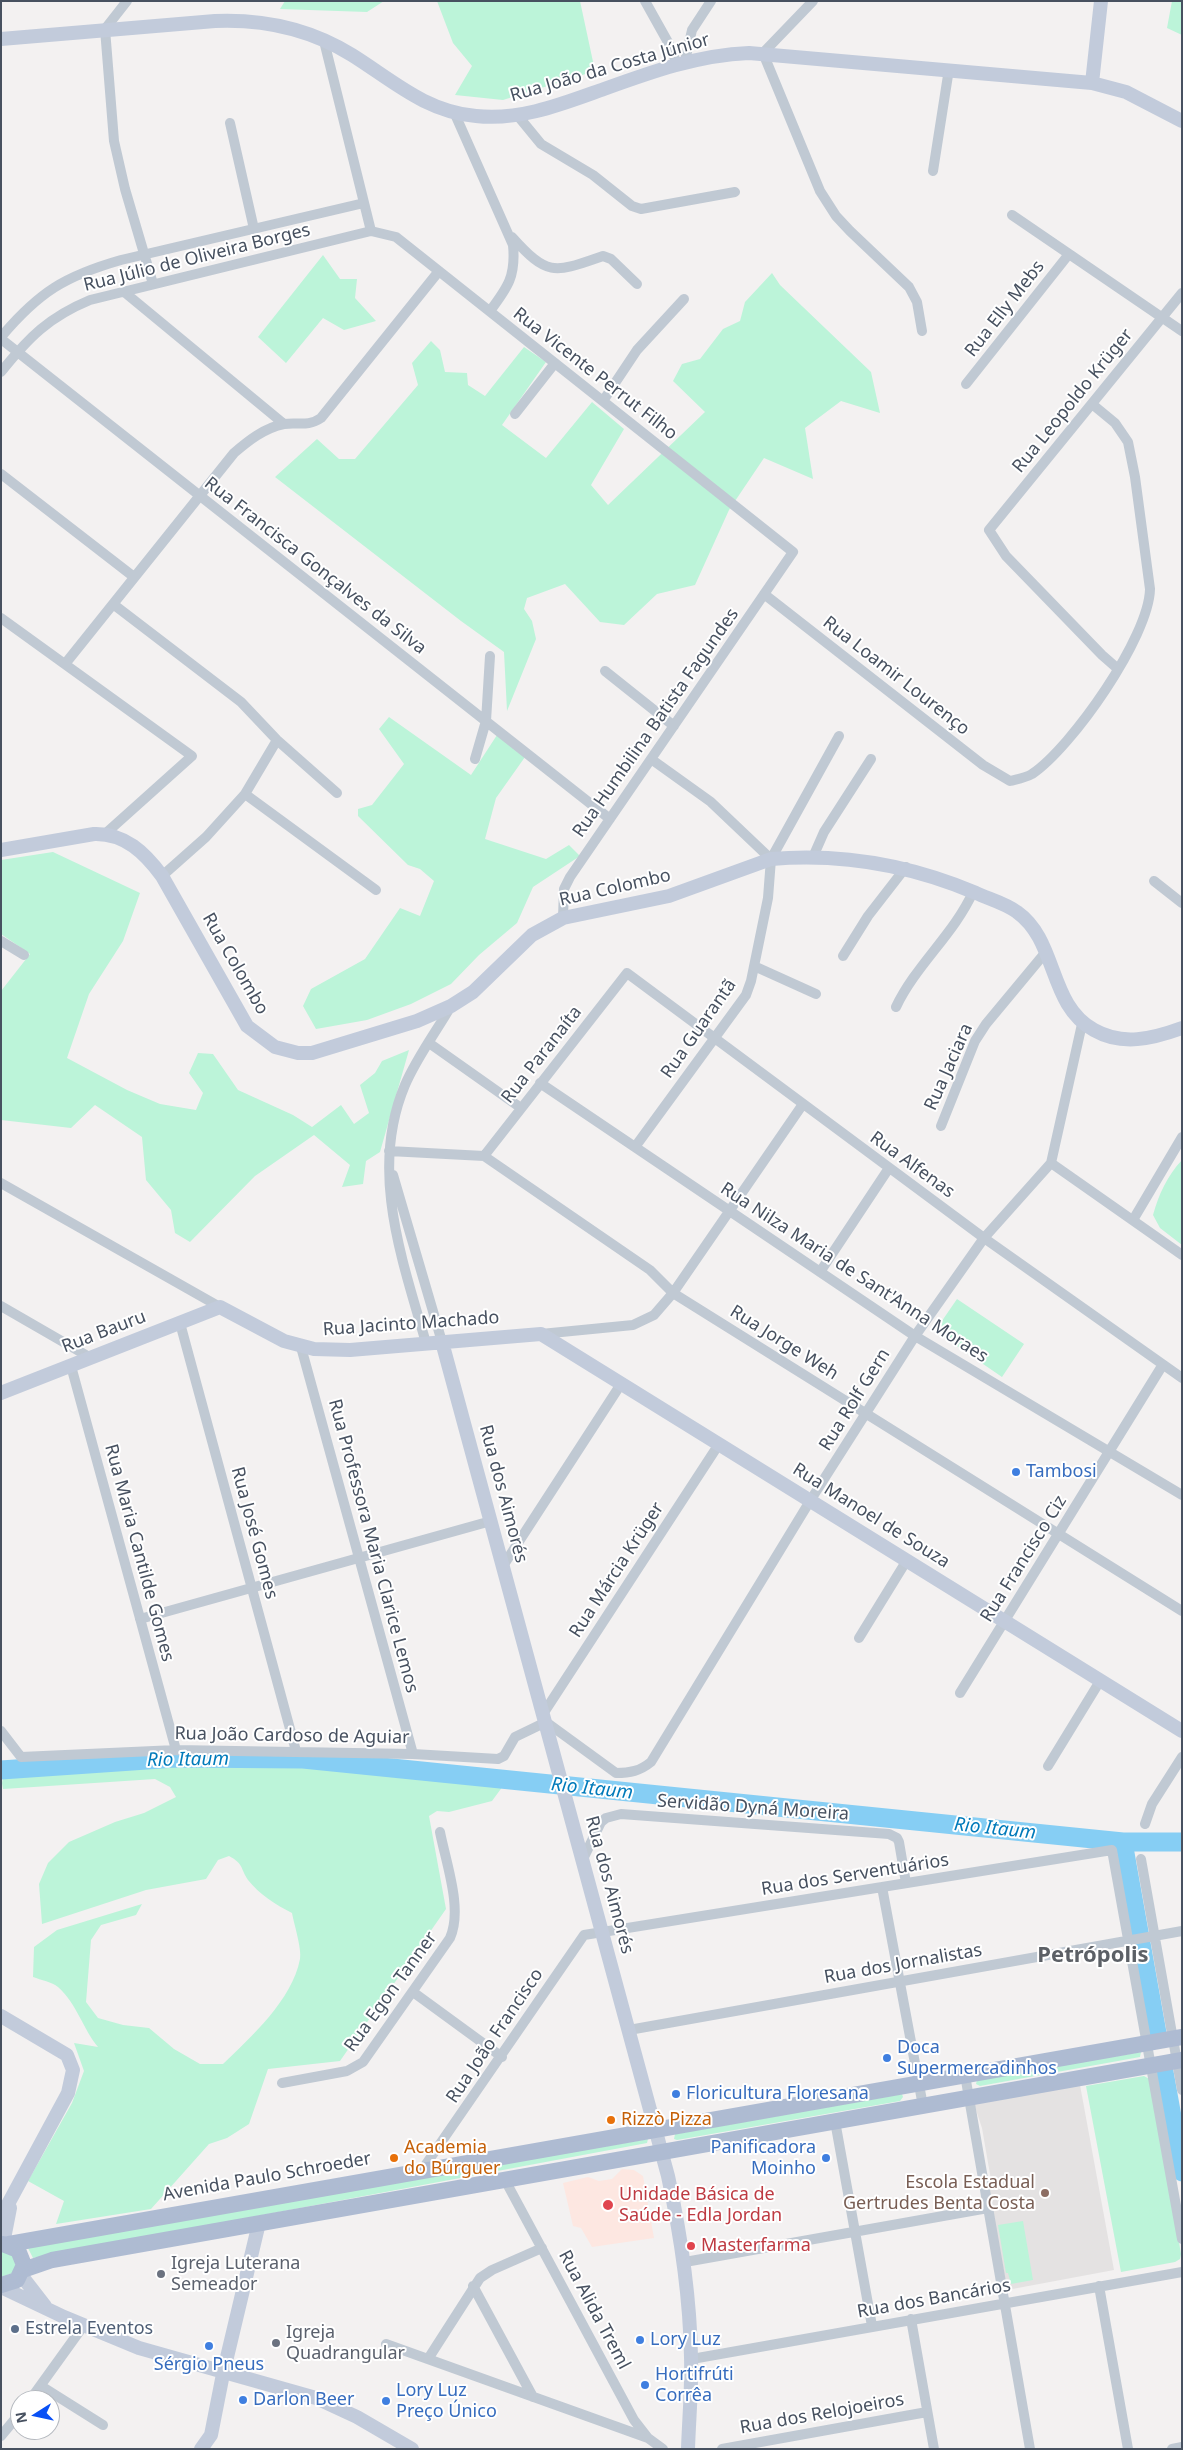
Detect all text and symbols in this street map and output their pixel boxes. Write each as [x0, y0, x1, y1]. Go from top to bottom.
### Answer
street label: Rua João da Costa Júnior [508, 29, 712, 107]
street label: Rua Júlio de Oliveira Borges [81, 219, 313, 297]
street label: Rua Elly Mebs [961, 256, 1049, 362]
street label: Rua Vicente Perrut Filho [509, 303, 681, 445]
street label: Rua Leopoldo Krüger [1008, 325, 1138, 477]
street label: Rua Francisca Gonçalves da Silva [200, 473, 430, 659]
street label: Rua Humbilina Batista Fagundes [568, 604, 744, 842]
street label: Rua Loamir Lourenço [818, 612, 974, 740]
street label: Rua Colombo [557, 865, 673, 911]
street label: Rua Colombo [197, 909, 273, 1019]
street label: Rua Guarantã [657, 975, 741, 1083]
street label: Rua Paranaíta [497, 1002, 587, 1108]
street label: Rua Jaciara [920, 1020, 978, 1114]
street label: Rua Alfenas [865, 1127, 959, 1203]
street label: Rua Nilza Maria de Sant'Anna Moraes [716, 1178, 992, 1368]
street label: Rua Jorge Weh [726, 1301, 842, 1385]
street label: Rua Bauru [59, 1306, 149, 1358]
street label: Rua Jacinto Machado [322, 1307, 500, 1341]
street label: Rua Rolf Gern [815, 1345, 895, 1455]
street label: Rua Professora Maria Clarice Lemos [323, 1397, 423, 1695]
street label: Rua dos Aimorés [474, 1423, 532, 1565]
street label: Rua Maria Cantilde Gomes [100, 1442, 178, 1664]
street label: Rua Manoel de Souza [788, 1459, 954, 1573]
place label: Tambosi [1026, 1461, 1097, 1483]
street label: Rua José Gomes [226, 1465, 282, 1601]
marker: Tambosi [1010, 1466, 1022, 1478]
street label: Rua Francisco Ciz [976, 1492, 1072, 1626]
street label: Rua Márcia Krüger [565, 1498, 669, 1642]
street label: Rua João Cardoso de Aguiar [174, 1723, 410, 1749]
water label: Rio Itaum [147, 1748, 229, 1772]
water label: Rio Itaum [550, 1773, 634, 1805]
street label: Servidão Dyná Moreira [656, 1791, 850, 1825]
water label: Rio Itaum [953, 1813, 1037, 1845]
street label: Rua dos Aimorés [580, 1814, 638, 1956]
street label: Rua dos Serventuários [760, 1850, 950, 1900]
street label: Rua Egon Tanner [340, 1928, 442, 2056]
street label: Rua dos Jornalistas [822, 1939, 984, 1989]
district label: Petrópolis [1037, 1943, 1149, 1969]
street label: Rua João Francisco [442, 1965, 548, 2107]
place label: Doca Supermercadinhos [897, 2037, 1057, 2080]
marker: Doca Supermercadinhos [881, 2052, 893, 2064]
place label: Floricultura Floresana [686, 2083, 869, 2105]
marker: Floricultura Floresana [670, 2088, 682, 2100]
place label: Rizzò Pizza [621, 2109, 712, 2131]
marker: Rizzò Pizza [605, 2114, 617, 2126]
place label: Academia do Búrguer [404, 2137, 500, 2180]
place label: Panificadora Moinho [711, 2137, 816, 2180]
street label: Avenida Paulo Schroeder [161, 2148, 373, 2206]
marker: Academia do Búrguer [388, 2152, 400, 2164]
marker: Panificadora Moinho [820, 2152, 832, 2164]
place label: Escola Estadual Gertrudes Benta Costa [843, 2172, 1035, 2214]
place label: Unidade Básica de Saúde - Edla Jordan [619, 2184, 782, 2226]
marker: Escola Estadual Gertrudes Benta Costa [1039, 2187, 1051, 2199]
marker: Unidade Básica de Saúde - Edla Jordan [601, 2198, 615, 2212]
place label: Masterfarma [701, 2235, 811, 2257]
marker: Masterfarma [685, 2240, 697, 2252]
street label: Rua Alida Treml [554, 2247, 634, 2373]
place label: Igreja Luterana Semeador [171, 2253, 300, 2296]
marker: Igreja Luterana Semeador [155, 2268, 167, 2280]
street label: Rua dos Bancários [856, 2275, 1012, 2323]
place label: Estrela Eventos [25, 2318, 153, 2340]
place label: Igreja Quadrangular [286, 2322, 405, 2364]
marker: Estrela Eventos [9, 2323, 21, 2335]
place label: Lory Luz [650, 2329, 721, 2351]
marker: Lory Luz [634, 2334, 646, 2346]
marker: Igreja Quadrangular [270, 2337, 282, 2349]
marker: Sérgio Pneus [203, 2340, 215, 2352]
place label: Sérgio Pneus [154, 2354, 264, 2376]
place label: Hortifrúti Corrêa [655, 2364, 734, 2406]
marker: Hortifrúti Corrêa [639, 2379, 651, 2391]
place label: Lory Luz Preço Único [396, 2380, 497, 2422]
place label: Darlon Beer [253, 2389, 354, 2411]
street label: Rua dos Relojoeiros [738, 2389, 906, 2439]
north arrow [10, 2390, 60, 2440]
marker: Darlon Beer [237, 2394, 249, 2406]
marker: Lory Luz Preço Único [380, 2395, 392, 2407]
text: N [10, 2410, 31, 2425]

